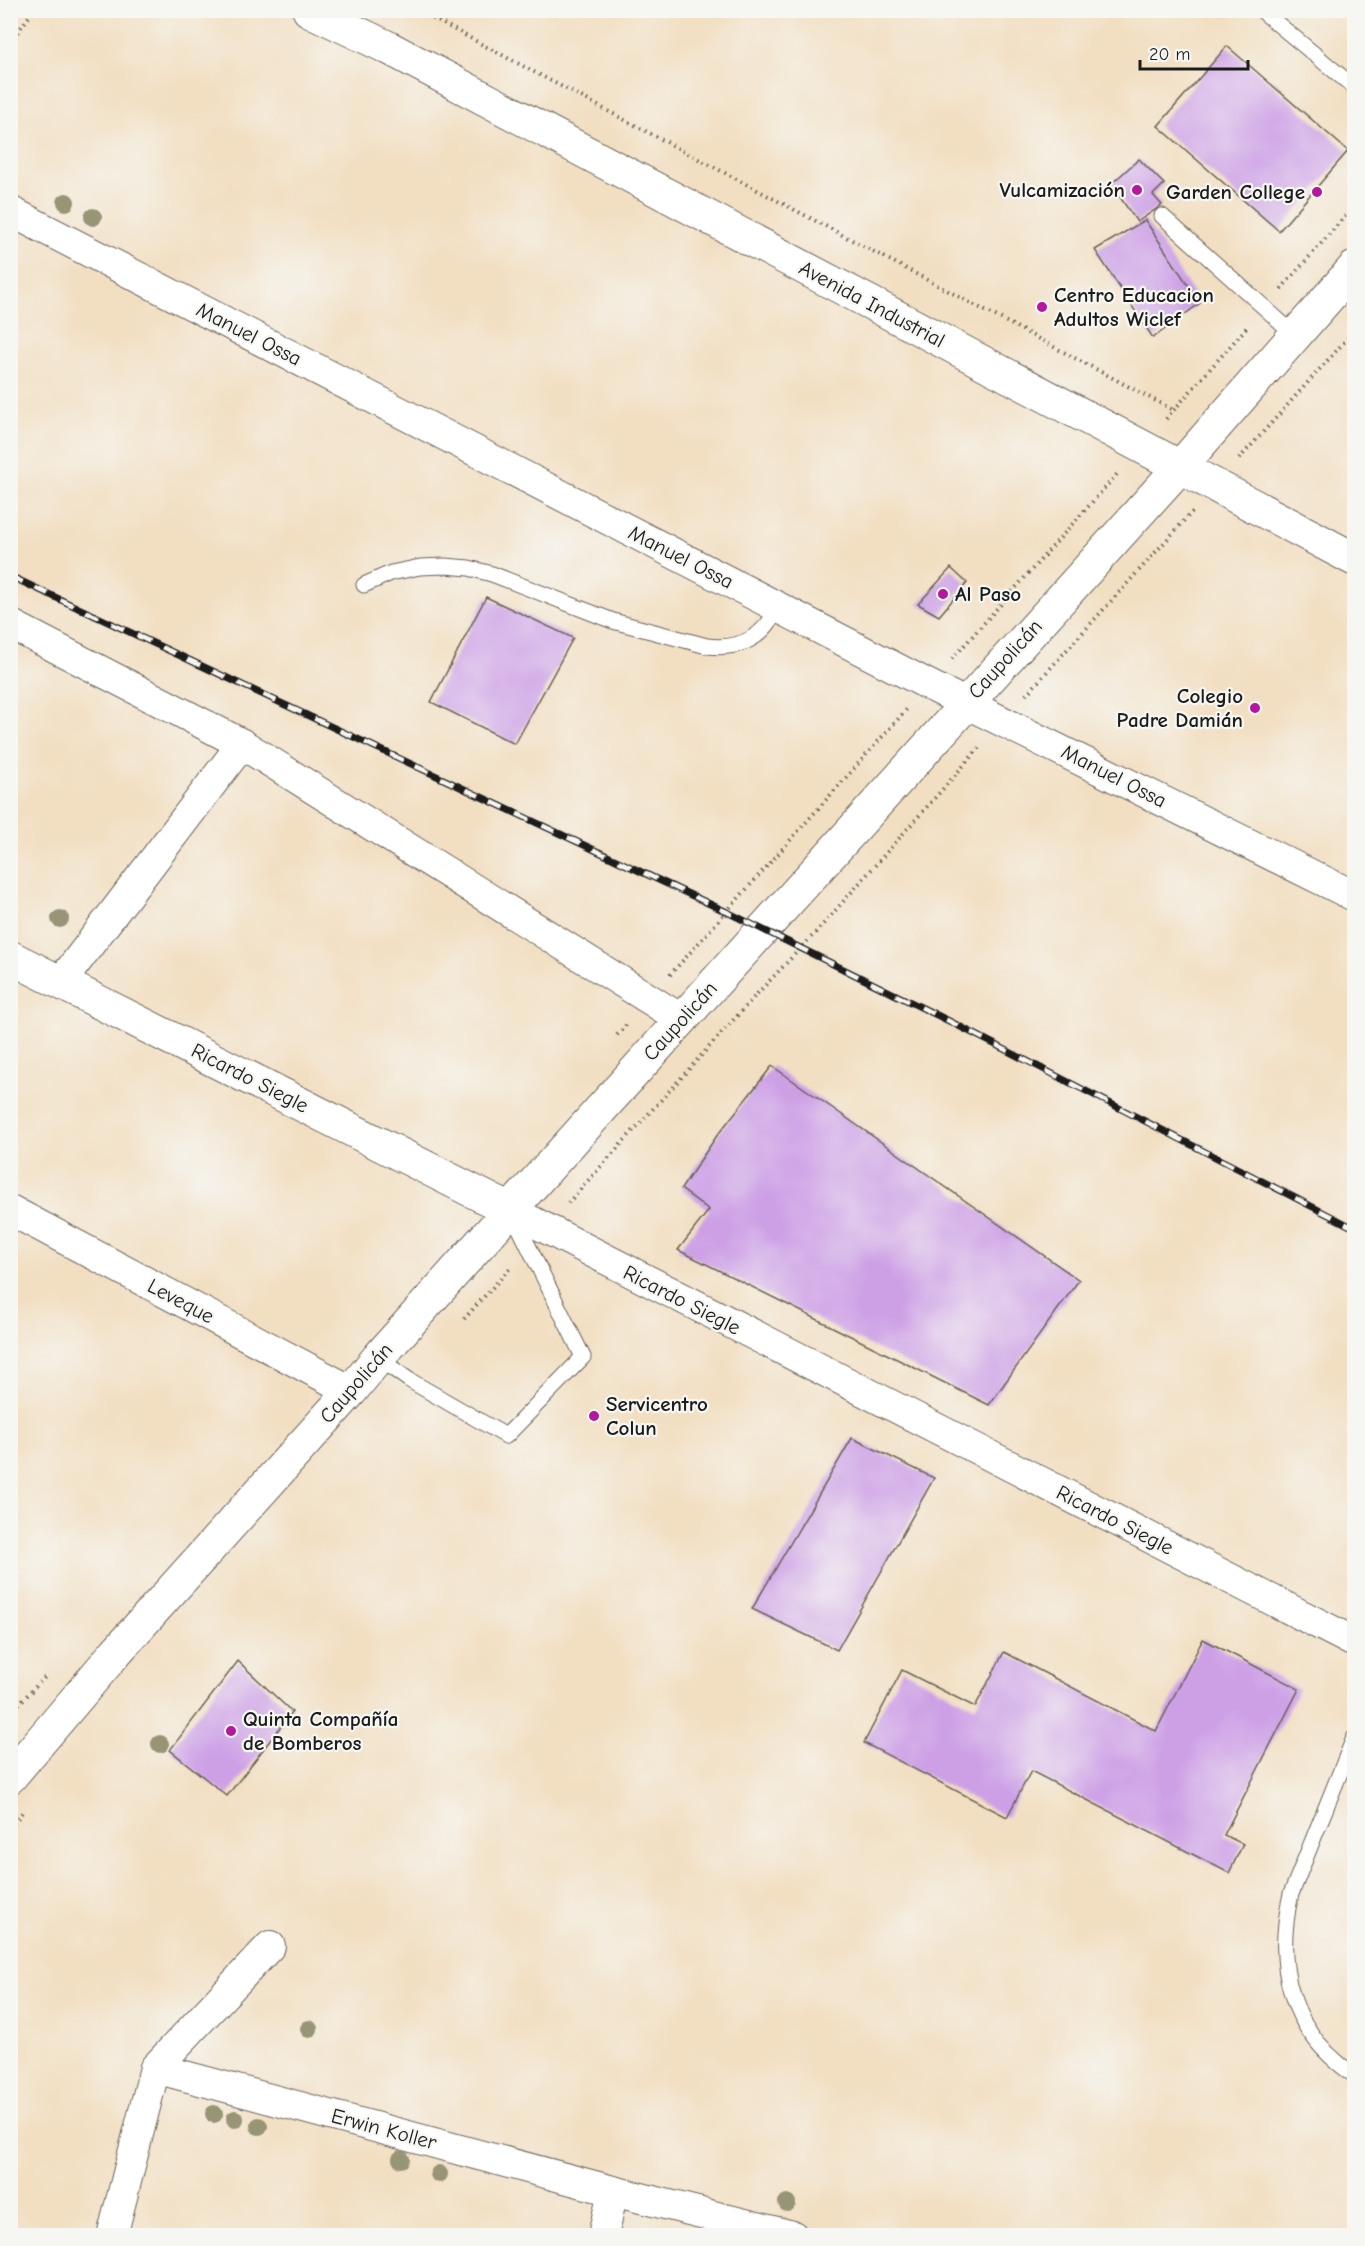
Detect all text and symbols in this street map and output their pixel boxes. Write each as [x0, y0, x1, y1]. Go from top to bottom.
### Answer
scale bar [1140, 33, 1248, 71]
text: 20 m [1149, 44, 1190, 65]
place label: Vulcamización [1000, 178, 1125, 202]
place label: Garden College [1166, 180, 1305, 204]
marker: Vulcamización [1130, 183, 1144, 197]
marker: Garden College [1310, 185, 1324, 199]
street label: Avenida Industrial [795, 256, 949, 352]
place label: Centro Educacion Adultos Wiclef [1054, 283, 1214, 331]
street label: Manuel Ossa [192, 297, 306, 371]
marker: Centro Educacion Adultos Wiclef [1035, 300, 1049, 314]
street label: Manuel Ossa [624, 520, 738, 594]
place label: Al Paso [955, 582, 1021, 606]
marker: Al Paso [936, 587, 950, 601]
street label: Caupolicán [963, 614, 1047, 704]
place label: Colegio Padre Damián [1116, 684, 1243, 732]
marker: Colegio Padre Damián [1248, 701, 1262, 715]
street label: Manuel Ossa [1057, 739, 1171, 813]
street label: Caupolicán [638, 976, 722, 1066]
street label: Ricardo Siegle [187, 1038, 313, 1118]
street label: Ricardo Siegle [619, 1260, 745, 1340]
street label: Leveque [144, 1274, 218, 1328]
street label: Caupolicán [315, 1338, 397, 1428]
place label: Servicentro Colun [606, 1392, 708, 1440]
marker: Servicentro Colun [587, 1409, 601, 1423]
street label: Ricardo Siegle [1052, 1480, 1178, 1560]
place label: Quinta Compañía de Bomberos [243, 1707, 399, 1755]
marker: Quinta Compañía de Bomberos [224, 1724, 238, 1738]
street label: Erwin Koller [329, 2103, 440, 2155]

